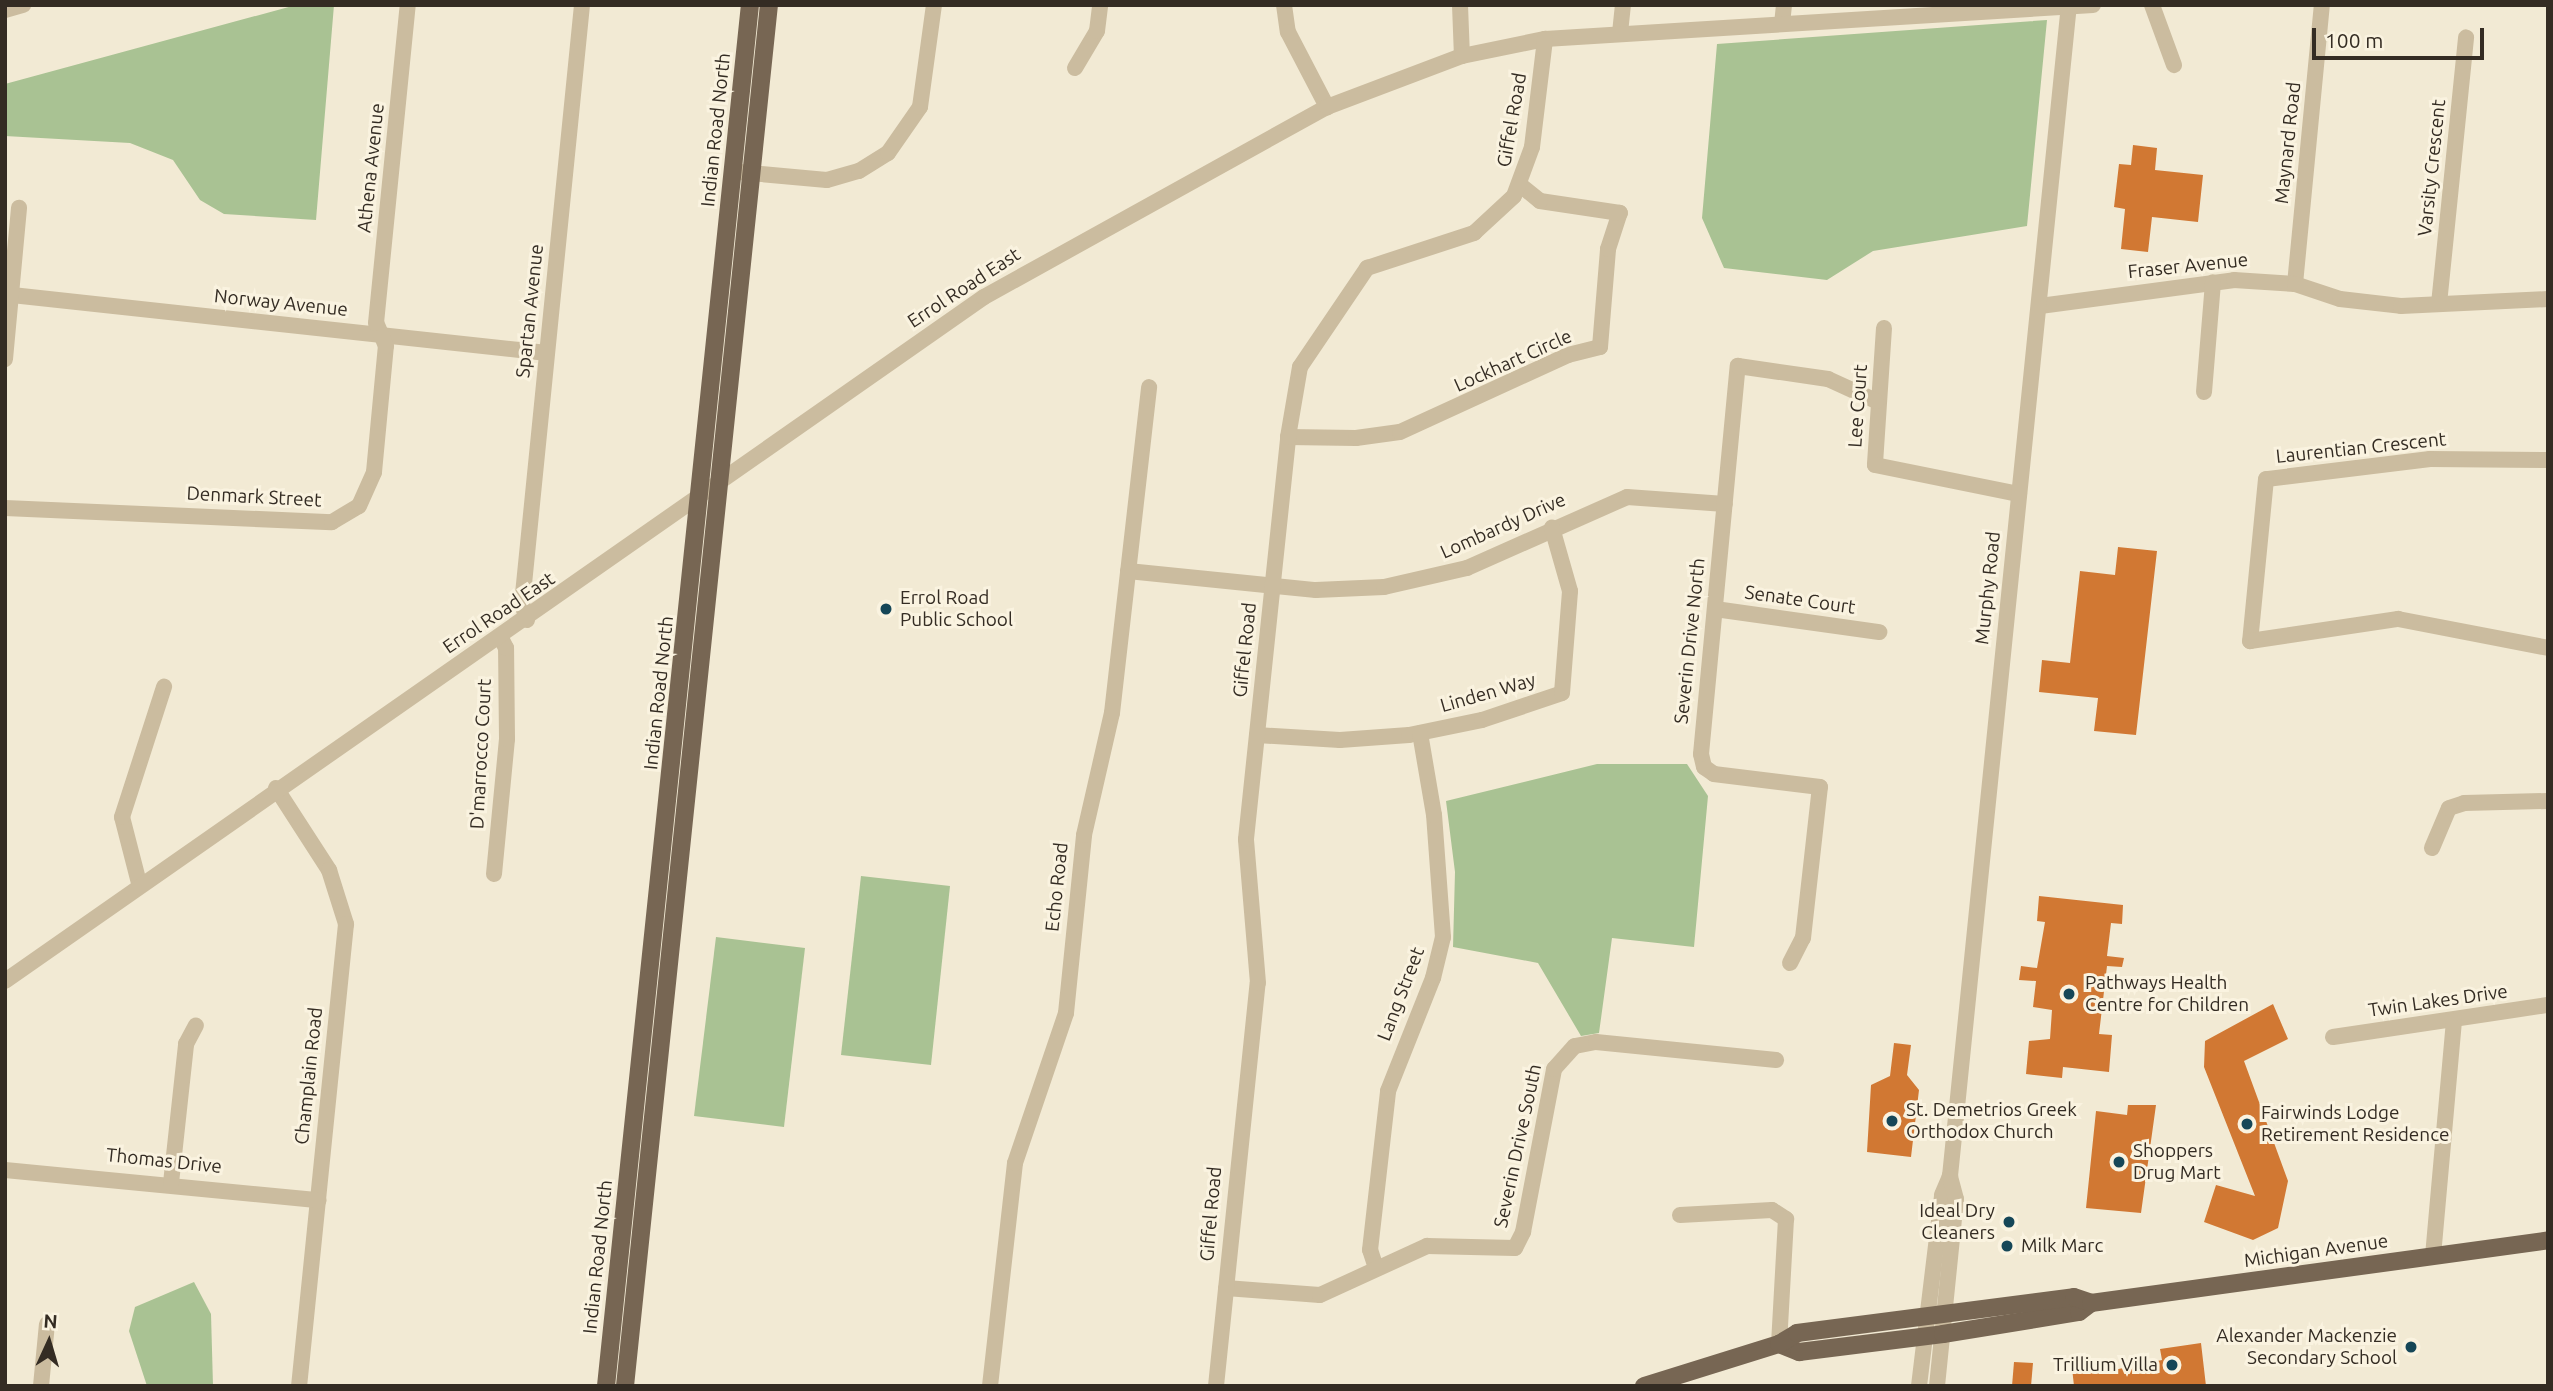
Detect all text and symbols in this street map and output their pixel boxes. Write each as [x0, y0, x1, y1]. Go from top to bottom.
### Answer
scale bar [2315, 14, 2486, 58]
text: 100 m [2325, 28, 2383, 52]
street label: Indian Road North [697, 52, 735, 208]
street label: Giffel Road [1493, 71, 1531, 169]
street label: Maynard Road [2270, 81, 2306, 205]
street label: Varsity Crescent [2413, 98, 2451, 238]
street label: Athena Avenue [353, 102, 389, 234]
street label: Spartan Avenue [512, 243, 548, 379]
street label: Errol Road East [903, 243, 1025, 333]
street label: Fraser Avenue [2127, 248, 2249, 284]
street label: Norway Avenue [213, 285, 349, 321]
street label: Lockhart Circle [1451, 325, 1575, 397]
street label: Lee Court [1844, 364, 1872, 448]
street label: Laurentian Crescent [2275, 428, 2447, 468]
street label: Denmark Street [186, 482, 322, 512]
street label: Lombardy Drive [1437, 488, 1569, 564]
street label: Murphy Road [1971, 530, 2005, 646]
street label: Severin Drive North [1670, 557, 1710, 725]
street label: Errol Road East [439, 567, 559, 659]
street label: Senate Court [1743, 581, 1857, 619]
place label: Errol Road Public School [900, 587, 1013, 631]
marker: Errol Road Public School [878, 601, 894, 617]
street label: Giffel Road [1229, 601, 1261, 699]
street label: Indian Road North [640, 615, 678, 771]
street label: Linden Way [1438, 669, 1538, 717]
street label: D'marrocco Court [466, 678, 496, 830]
street label: Echo Road [1041, 841, 1073, 933]
street label: Lang Street [1373, 944, 1429, 1044]
place label: Pathways Health Centre for Children [2085, 972, 2249, 1016]
street label: Twin Lakes Drive [2367, 980, 2509, 1022]
marker: Pathways Health Centre for Children [2059, 984, 2079, 1004]
street label: Champlain Road [290, 1006, 328, 1146]
street label: Severin Drive South [1490, 1062, 1546, 1230]
place label: St. Demetrios Greek Orthodox Church [1906, 1099, 2077, 1143]
place label: Fairwinds Lodge Retirement Residence [2261, 1102, 2449, 1146]
marker: St. Demetrios Greek Orthodox Church [1884, 1113, 1900, 1129]
marker: Fairwinds Lodge Retirement Residence [2239, 1116, 2255, 1132]
place label: Shoppers Drug Mart [2133, 1140, 2221, 1184]
street label: Thomas Drive [105, 1144, 223, 1178]
marker: Shoppers Drug Mart [2111, 1154, 2127, 1170]
street label: Giffel Road [1195, 1166, 1227, 1262]
street label: Indian Road North [579, 1179, 617, 1335]
place label: Ideal Dry Cleaners [1919, 1200, 1995, 1244]
marker: Ideal Dry Cleaners [2001, 1214, 2017, 1230]
street label: Michigan Avenue [2242, 1230, 2390, 1272]
place label: Milk Marc [2021, 1235, 2103, 1257]
marker: Milk Marc [1999, 1238, 2015, 1254]
north arrow [14, 1307, 84, 1377]
text: N [43, 1310, 58, 1333]
place label: Alexander Mackenzie Secondary School [2216, 1325, 2397, 1369]
marker: Alexander Mackenzie Secondary School [2403, 1339, 2419, 1355]
place label: Trillium Villa [2053, 1354, 2158, 1376]
marker: Trillium Villa [2164, 1357, 2180, 1373]

